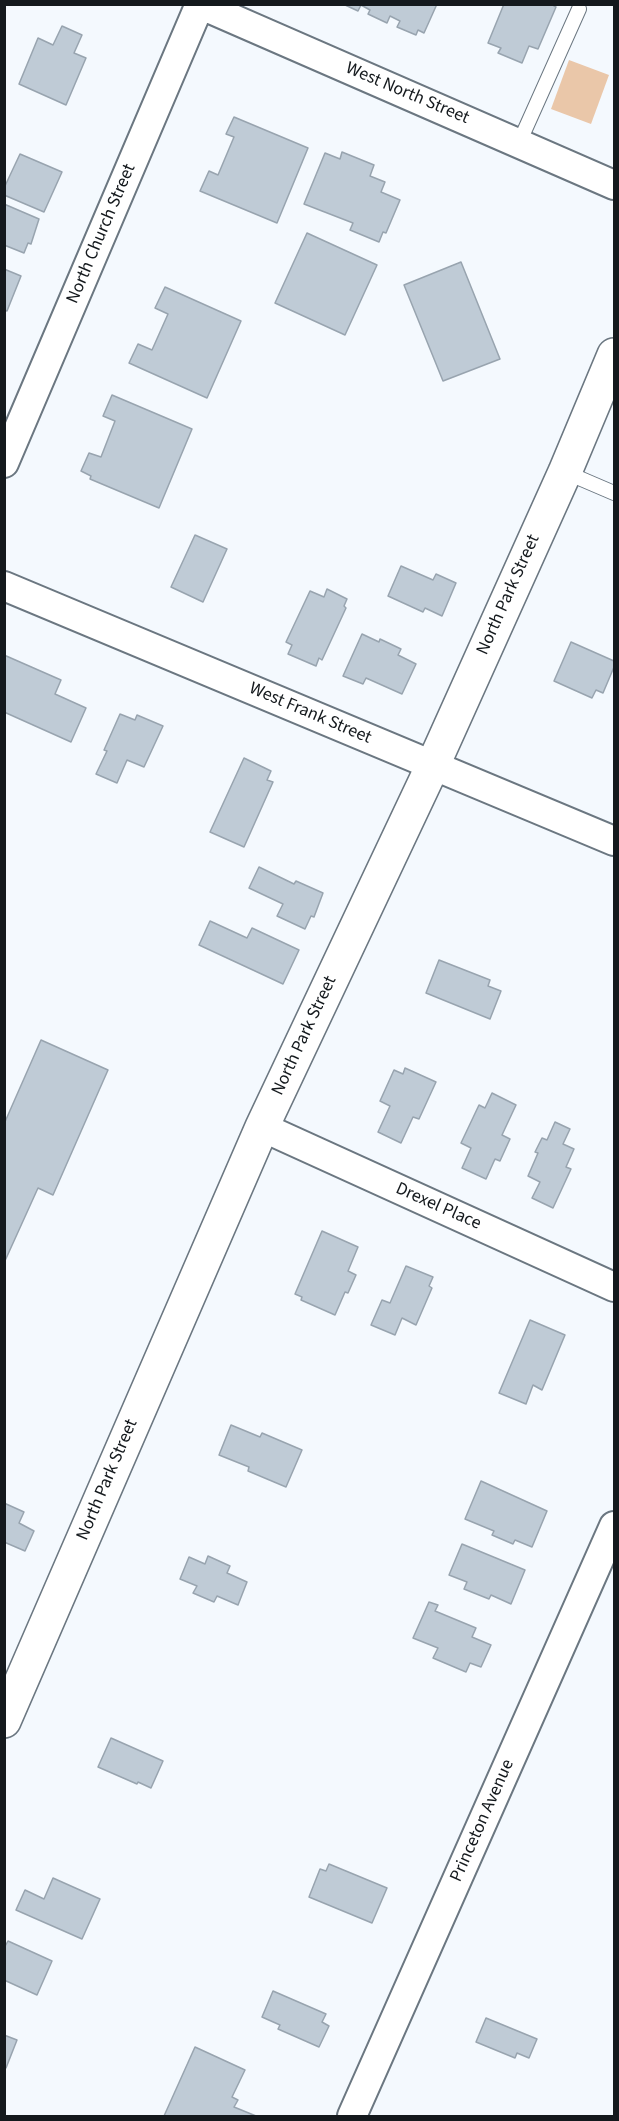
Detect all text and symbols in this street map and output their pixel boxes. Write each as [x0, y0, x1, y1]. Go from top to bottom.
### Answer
street label: West North Street [342, 58, 472, 130]
street label: North Church Street [63, 161, 141, 307]
street label: North Park Street [473, 531, 545, 659]
street label: West Frank Street [246, 679, 374, 749]
street label: North Park Street [268, 973, 342, 1099]
street label: Drexel Place [392, 1179, 484, 1235]
street label: North Park Street [73, 1416, 143, 1544]
street label: Princeton Avenue [446, 1756, 520, 1886]

